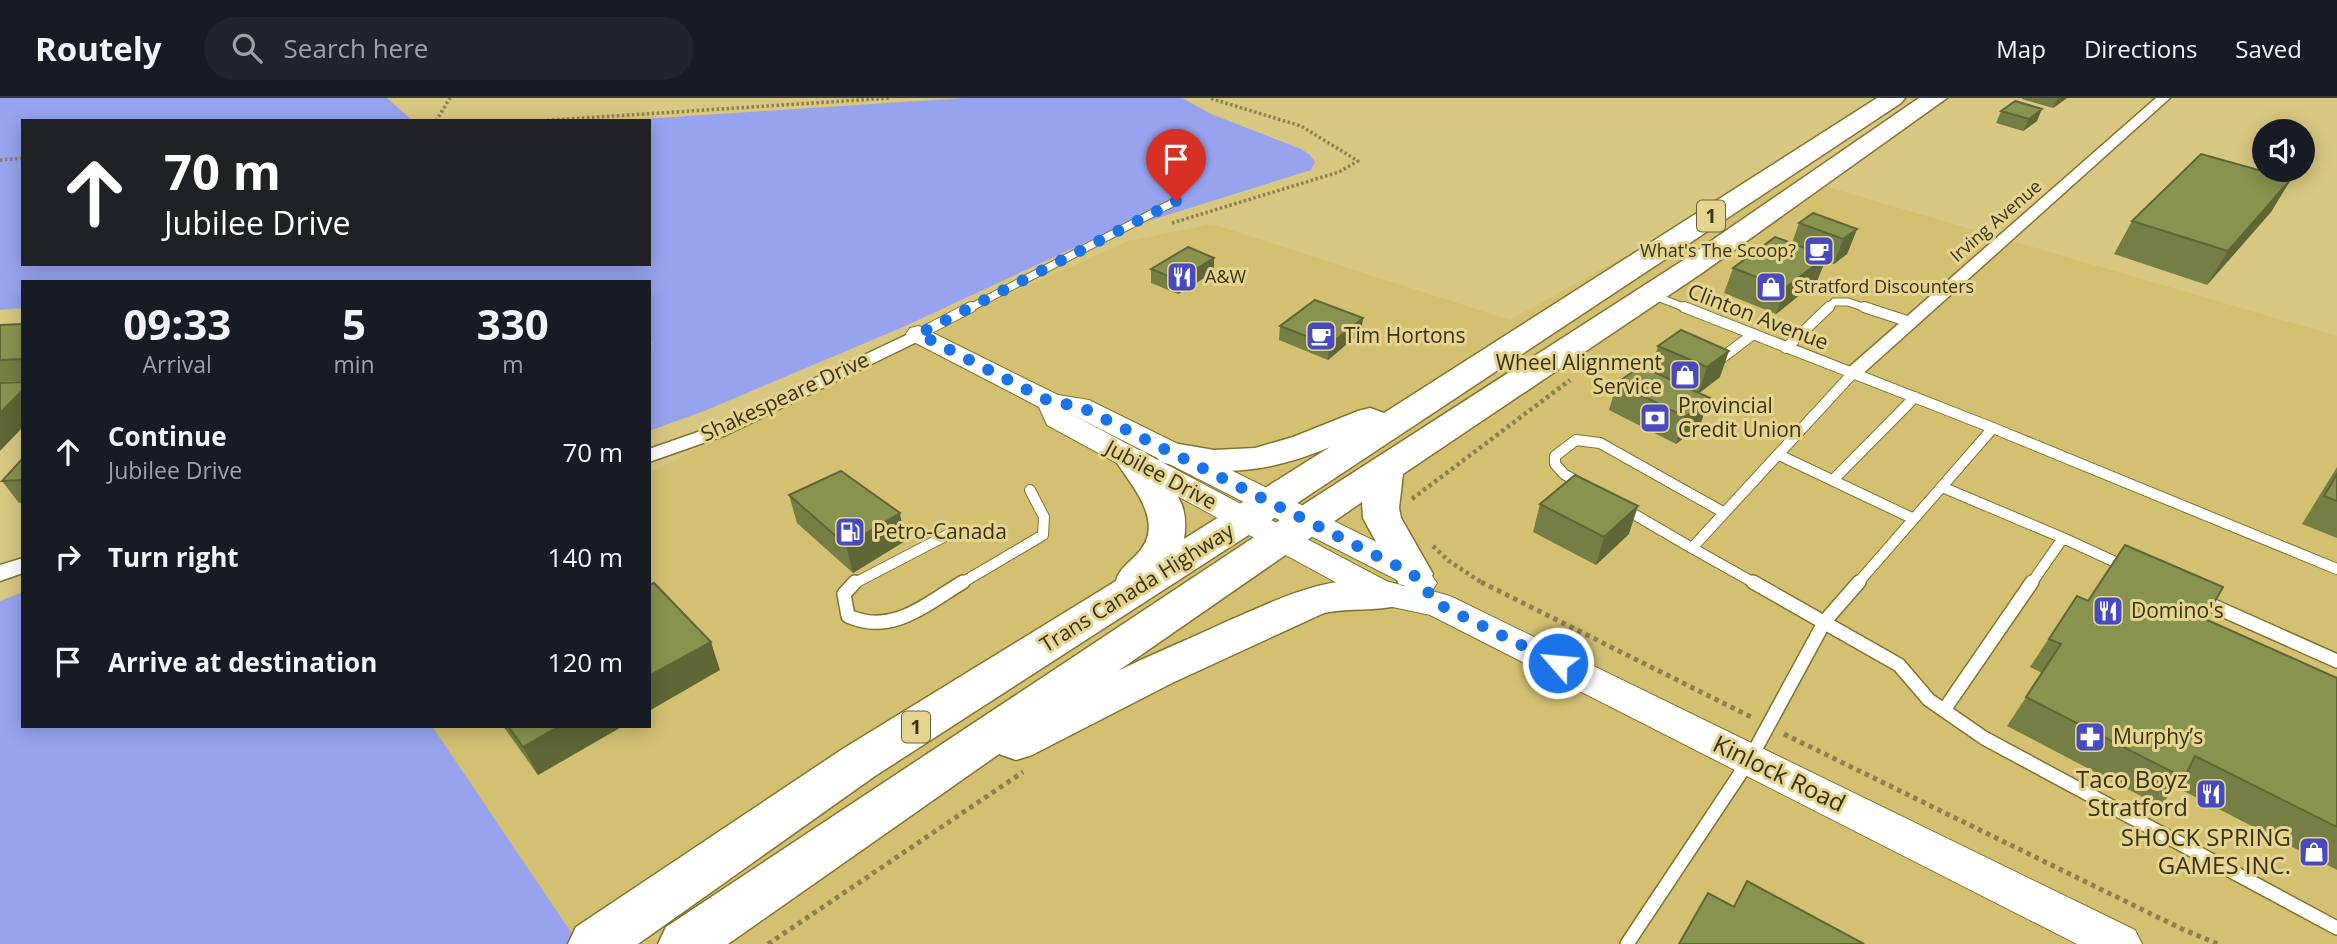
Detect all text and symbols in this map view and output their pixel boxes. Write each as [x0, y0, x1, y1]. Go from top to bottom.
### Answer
search box [204, 17, 694, 80]
text: Routely [35, 26, 162, 71]
icon: search [228, 29, 266, 67]
text: Search here [284, 30, 428, 66]
text: Map [1996, 32, 2046, 65]
text: Directions [2084, 32, 2197, 65]
text: Saved [2235, 32, 2302, 65]
map controls [2252, 119, 2315, 182]
button: sound [2252, 119, 2315, 182]
pin [1146, 129, 1206, 201]
text: 70 m [164, 138, 281, 204]
icon: arrive [1157, 140, 1195, 178]
icon: ahead [49, 147, 140, 238]
street label: Irving Avenue [1944, 174, 2046, 267]
road number: 1 [1697, 200, 1725, 232]
text: Jubilee Drive [164, 201, 351, 244]
cafe icon: What's The Scoop? [1802, 234, 1836, 268]
place label: What's The Scoop? [1640, 238, 1796, 262]
restaurant icon: A&W [1165, 260, 1199, 294]
place label: A&W [1205, 264, 1246, 288]
shop icon: Stratford Discounters [1754, 270, 1788, 304]
place label: Stratford Discounters [1794, 274, 1974, 298]
street label: Clinton Avenue [1684, 276, 1833, 356]
text: 09:33 [123, 295, 231, 352]
text: 5 [342, 295, 366, 352]
text: 330 [477, 295, 549, 352]
cafe icon: Tim Hortons [1304, 319, 1338, 353]
place label: Tim Hortons [1344, 321, 1465, 349]
street label: Shakespeare Drive [696, 345, 873, 447]
text: Arrival [143, 348, 212, 380]
text: min [333, 348, 375, 380]
text: m [502, 348, 523, 380]
place label: Wheel Alignment Service [1496, 348, 1662, 400]
shop icon: Wheel Alignment Service [1668, 358, 1702, 392]
place label: Provincial Credit Union [1678, 391, 1802, 443]
bank icon: Provincial Credit Union [1638, 401, 1672, 435]
text: Continue [108, 418, 227, 454]
street label: Jubilee Drive [1099, 432, 1222, 515]
icon: ahead [49, 433, 87, 471]
text: 70 m [562, 434, 623, 470]
text: Jubilee Drive [108, 454, 242, 486]
fuel station icon: Petro-Canada [833, 515, 867, 549]
street label: Trans Canada Highway [1034, 516, 1239, 658]
place label: Petro-Canada [873, 517, 1007, 545]
icon: right [49, 538, 87, 576]
text: Turn right [108, 539, 239, 575]
text: 140 m [548, 539, 623, 575]
restaurant icon: Domino's [2091, 594, 2125, 628]
place label: Domino's [2131, 596, 2224, 624]
position arrow [1521, 626, 1595, 700]
icon: arrive [49, 643, 87, 681]
text: Arrive at destination [108, 644, 377, 680]
text: 120 m [548, 644, 623, 680]
road number: 1 [902, 712, 930, 742]
pharmacy icon: Murphy’s [2073, 720, 2107, 754]
place label: Murphy’s [2113, 722, 2203, 750]
street label: Kinlock Road [1708, 726, 1851, 819]
place label: Taco Boyz Stratford [2076, 762, 2188, 823]
restaurant icon: Taco Boyz Stratford [2194, 777, 2228, 811]
place label: SHOCK SPRING GAMES INC. [2121, 820, 2291, 881]
shop icon: SHOCK SPRING GAMES INC. [2297, 835, 2331, 869]

